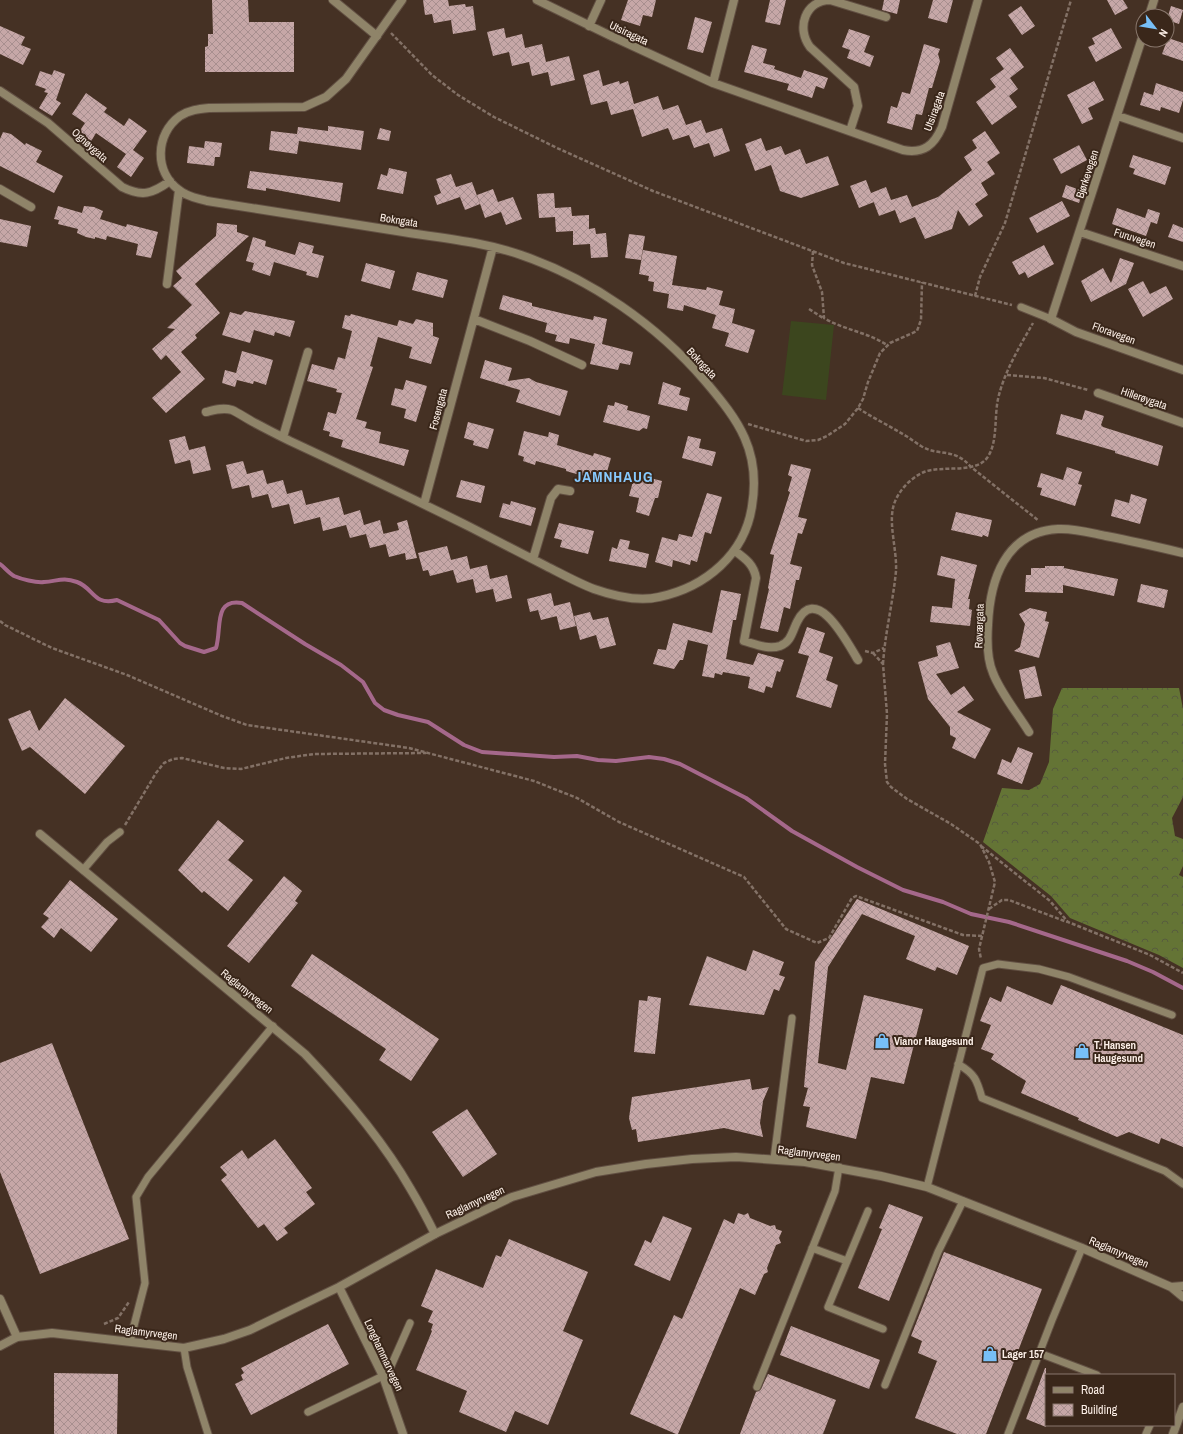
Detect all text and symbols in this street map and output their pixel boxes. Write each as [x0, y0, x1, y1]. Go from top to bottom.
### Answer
north arrow [1135, 8, 1175, 48]
street label: Utsiragata [607, 18, 651, 48]
text: N [1156, 27, 1171, 40]
street label: Utsiragata [920, 89, 948, 133]
street label: Ognøygata [69, 125, 111, 165]
street label: Bjørkevegen [1073, 148, 1101, 200]
street label: Bokngata [379, 210, 419, 230]
street label: Furuvegen [1112, 225, 1158, 251]
street label: Floravegen [1090, 319, 1138, 347]
street label: Bokngata [684, 344, 720, 382]
street label: Hillerøygata [1119, 384, 1169, 412]
street label: Fosengata [426, 387, 450, 431]
district label: JAMNHAUG [574, 466, 654, 487]
street label: Røværgata [971, 603, 987, 649]
street label: Raglamyrvegen [218, 966, 276, 1016]
shop icon: Vianor Haugesund [873, 1032, 891, 1050]
place label: Vianor Haugesund [894, 1034, 974, 1048]
place label: T. Hansen Haugesund [1094, 1038, 1143, 1065]
shop icon: T. Hansen Haugesund [1073, 1042, 1091, 1060]
street label: Raglamyrvegen [777, 1142, 841, 1164]
street label: Raglamyrvegen [443, 1182, 507, 1222]
street label: Raglamyrvegen [1087, 1233, 1151, 1271]
street label: Longhammarvegen [361, 1317, 407, 1393]
street label: Raglamyrvegen [114, 1321, 178, 1343]
shop icon: Lager 157 [981, 1345, 999, 1363]
place label: Lager 157 [1002, 1347, 1044, 1361]
legend [1045, 1374, 1175, 1426]
text: Road [1081, 1382, 1105, 1398]
text: Building [1081, 1402, 1118, 1418]

